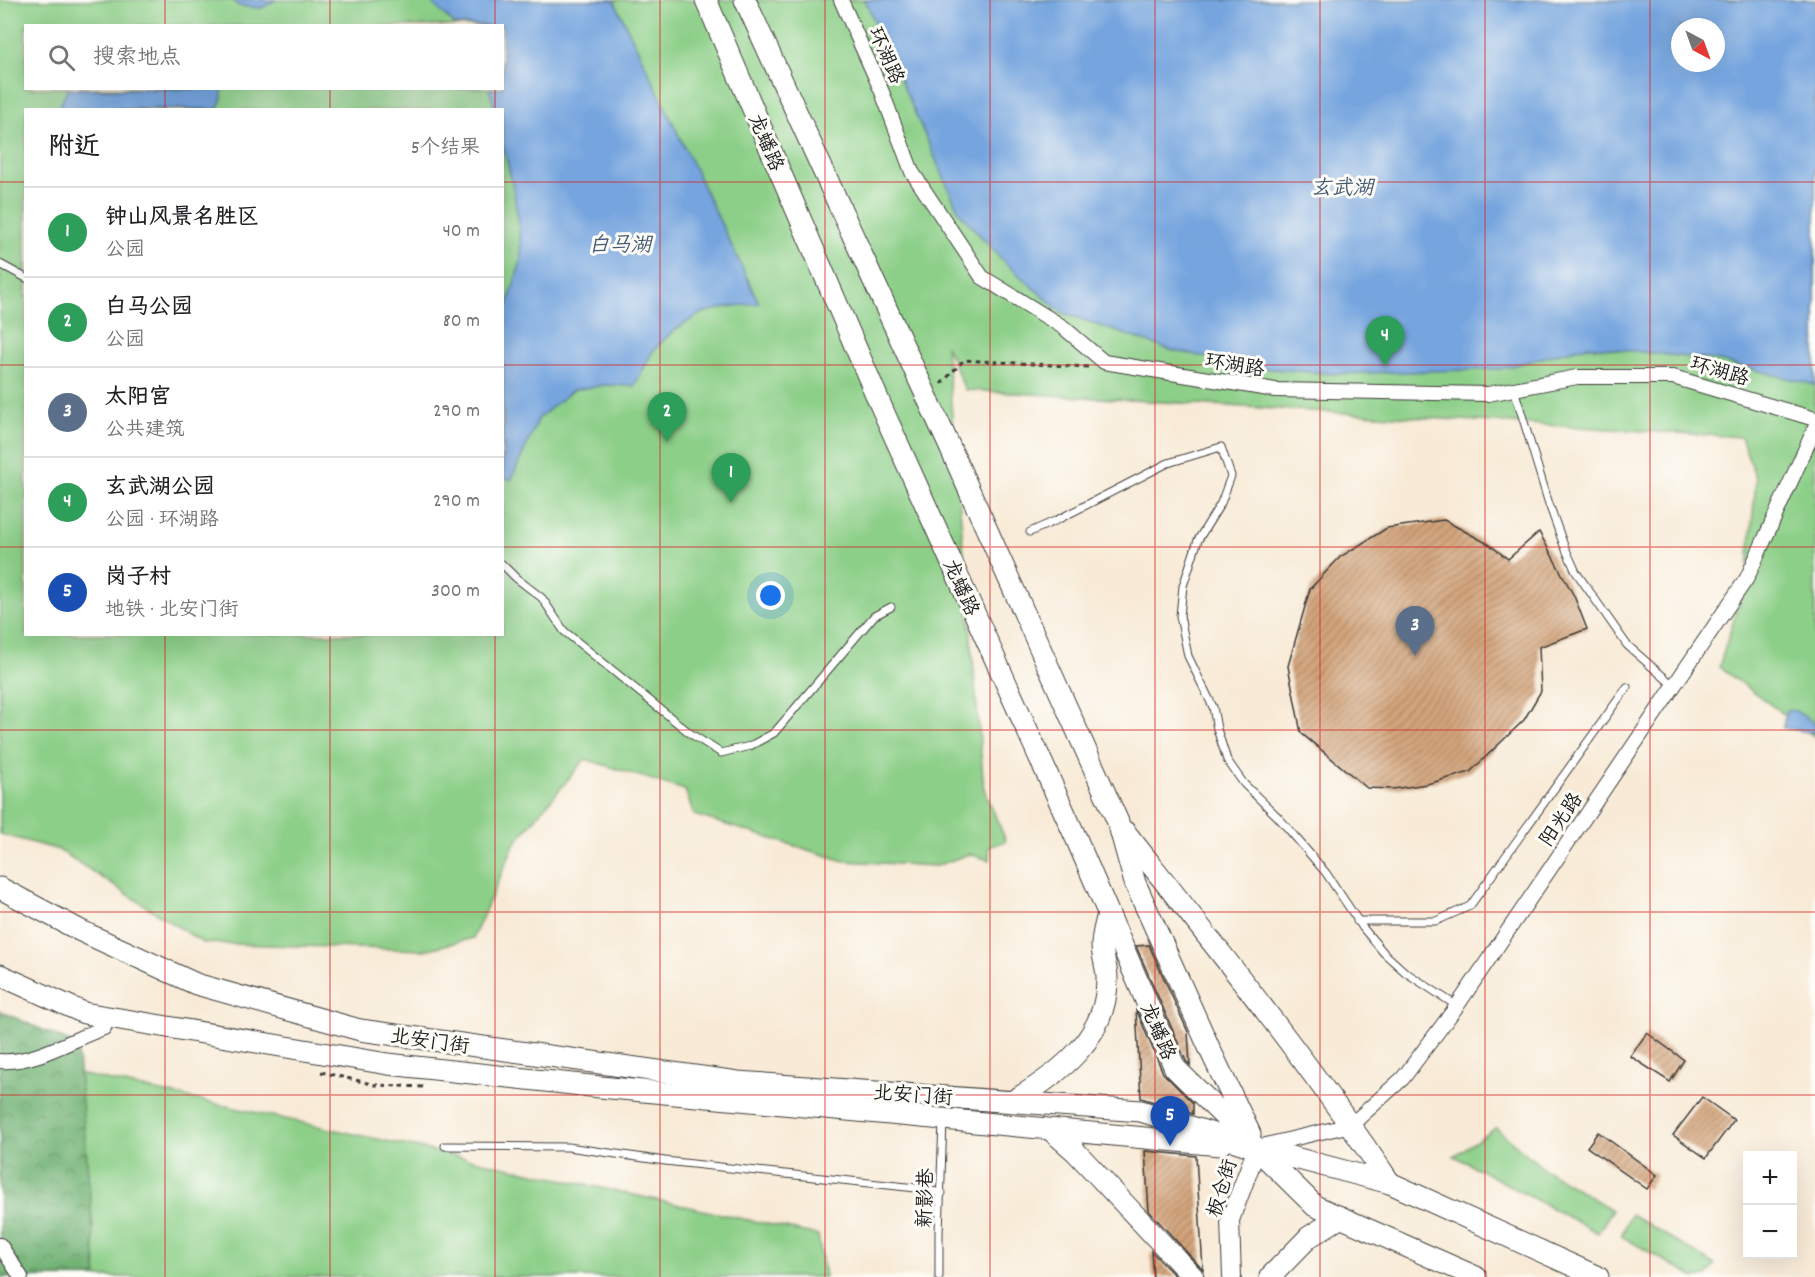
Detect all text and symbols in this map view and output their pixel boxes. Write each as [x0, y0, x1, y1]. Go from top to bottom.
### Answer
north arrow [1671, 18, 1725, 72]
street label: 环湖路 [859, 23, 910, 90]
search box [24, 24, 504, 90]
icon: search [45, 41, 78, 74]
text: 搜索地点 [93, 43, 181, 74]
street label: 龙蟠路 [740, 110, 789, 177]
text: 附近 [48, 130, 100, 167]
text: 5个结果 [411, 135, 480, 163]
water label: 玄武湖 [1311, 175, 1375, 205]
text: 钟山风景名胜区 [105, 203, 259, 234]
text: 1 [65, 218, 70, 246]
text: 40 m [442, 218, 480, 246]
water label: 白马湖 [589, 232, 653, 262]
text: 公园 [105, 237, 145, 265]
text: 白马公园 [105, 293, 193, 324]
text: 2 [63, 308, 72, 336]
text: 80 m [443, 308, 480, 336]
pin: 4 [1366, 316, 1404, 366]
text: 公园 [105, 327, 145, 355]
street label: 环湖路 [1203, 348, 1267, 386]
street label: 环湖路 [1686, 351, 1753, 395]
text: 太阳宫 [105, 383, 171, 414]
pin: 2 [648, 392, 686, 442]
text: 3 [63, 398, 72, 426]
text: 290 m [433, 398, 480, 426]
text: 公共建筑 [105, 417, 185, 445]
pin: 1 [712, 454, 750, 503]
text: 玄武湖公园 [105, 473, 215, 504]
text: 4 [63, 488, 72, 516]
text: 290 m [433, 488, 480, 516]
text: 公园 · 环湖路 [105, 507, 219, 535]
street label: 龙蟠路 [934, 555, 985, 622]
text: 岗子村 [105, 563, 171, 594]
text: 5 [63, 578, 72, 606]
text: 300 m [431, 578, 480, 606]
your location [756, 581, 785, 610]
text: 地铁 · 北安门街 [105, 597, 239, 625]
pin: 3 [1396, 606, 1434, 656]
street label: 阳光路 [1534, 787, 1591, 853]
street label: 龙蟠路 [1132, 999, 1181, 1066]
street label: 北安门街 [388, 1024, 471, 1062]
street label: 北安门街 [872, 1080, 954, 1114]
pin: 5 [1150, 1096, 1190, 1146]
map controls [1743, 1151, 1797, 1259]
button: + [1743, 1151, 1797, 1205]
street label: 板仓街 [1202, 1156, 1246, 1222]
street label: 新影巷 [912, 1167, 942, 1229]
button: − [1743, 1205, 1797, 1259]

